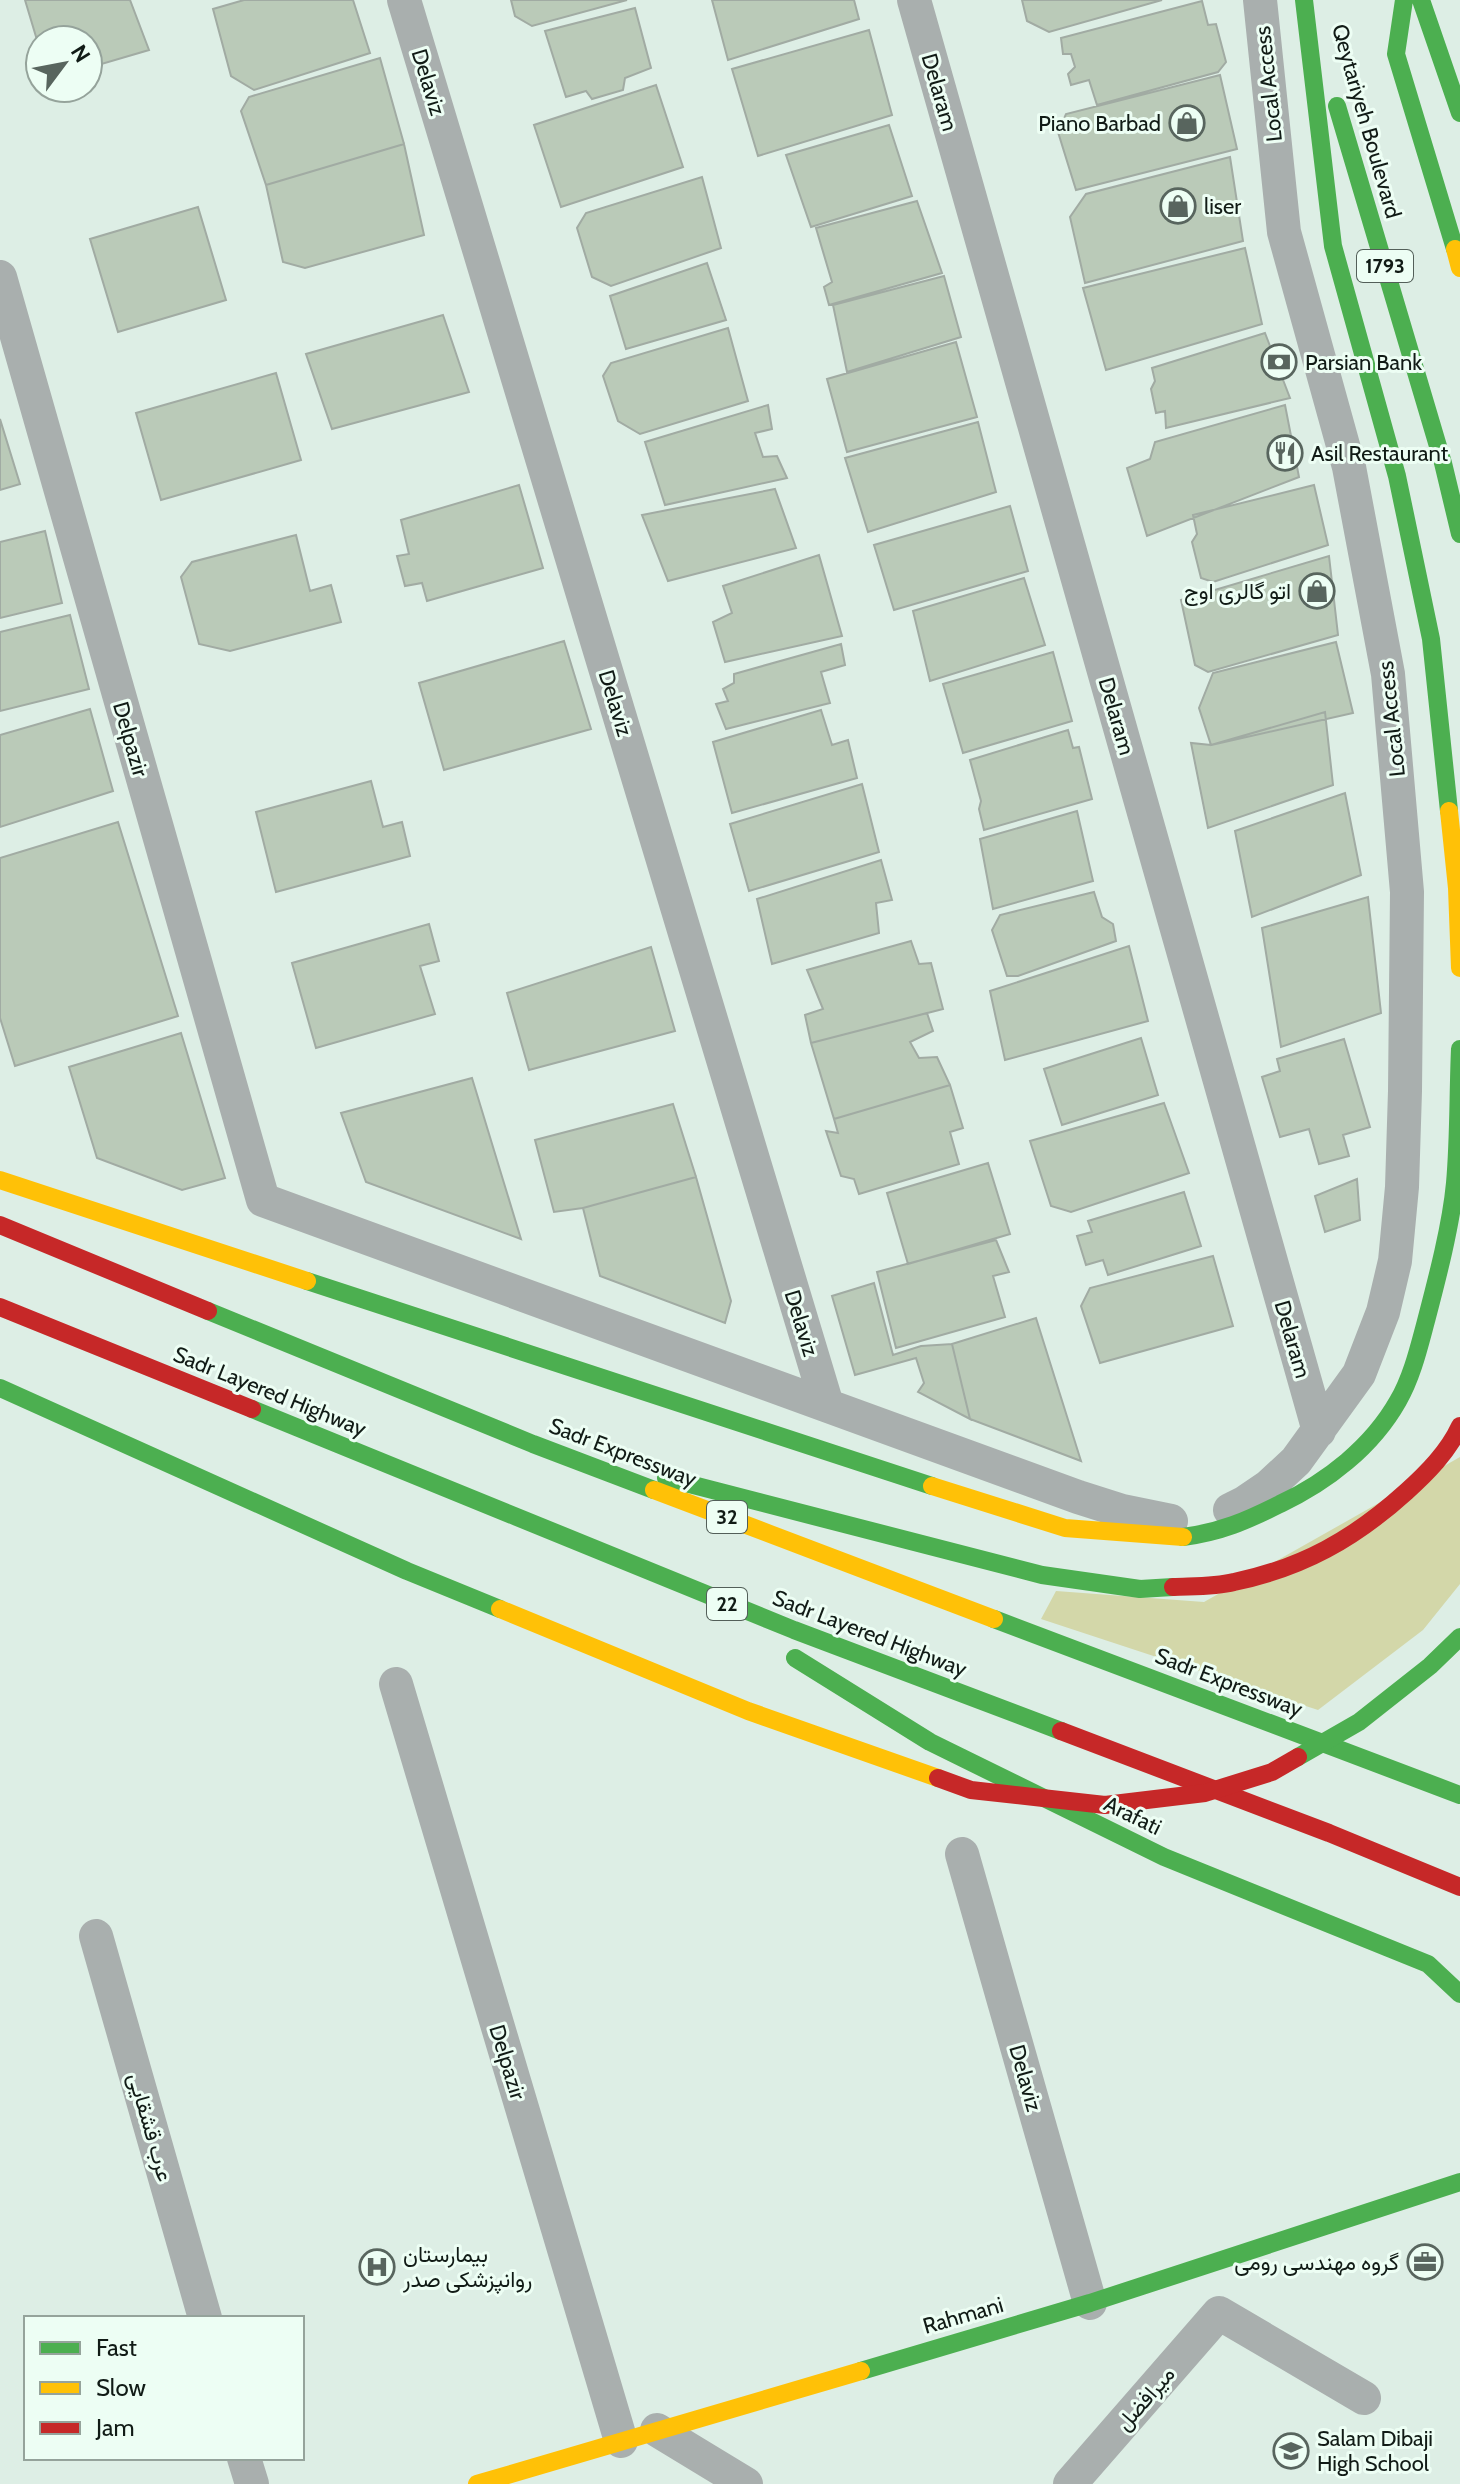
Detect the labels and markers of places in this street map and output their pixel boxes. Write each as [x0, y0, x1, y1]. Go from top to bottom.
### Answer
shop icon: Piano Barbad [1168, 104, 1206, 142]
place label: Piano Barbad [1038, 110, 1161, 137]
shop icon: liser [1159, 187, 1197, 225]
place label: liser [1204, 193, 1241, 220]
bank icon: Parsian Bank [1260, 343, 1298, 381]
place label: Parsian Bank [1305, 349, 1422, 376]
restaurant icon: Asil Restaurant [1266, 434, 1304, 472]
place label: Asil Restaurant [1311, 440, 1449, 467]
shop icon: اتو گالری اوج [1298, 572, 1336, 610]
place label: اتو گالری اوج [1184, 578, 1291, 606]
place label: بیمارستان روانپزشکی صدر [402, 2241, 532, 2294]
office icon: گروه مهندسی رومی [1406, 2243, 1444, 2281]
hospital icon: بیمارستان روانپزشکی صدر [358, 2248, 396, 2286]
place label: گروه مهندسی رومی [1234, 2249, 1399, 2276]
place label: Salam Dibaji High School [1317, 2425, 1433, 2477]
school or university icon: Salam Dibaji High School [1272, 2432, 1310, 2470]

